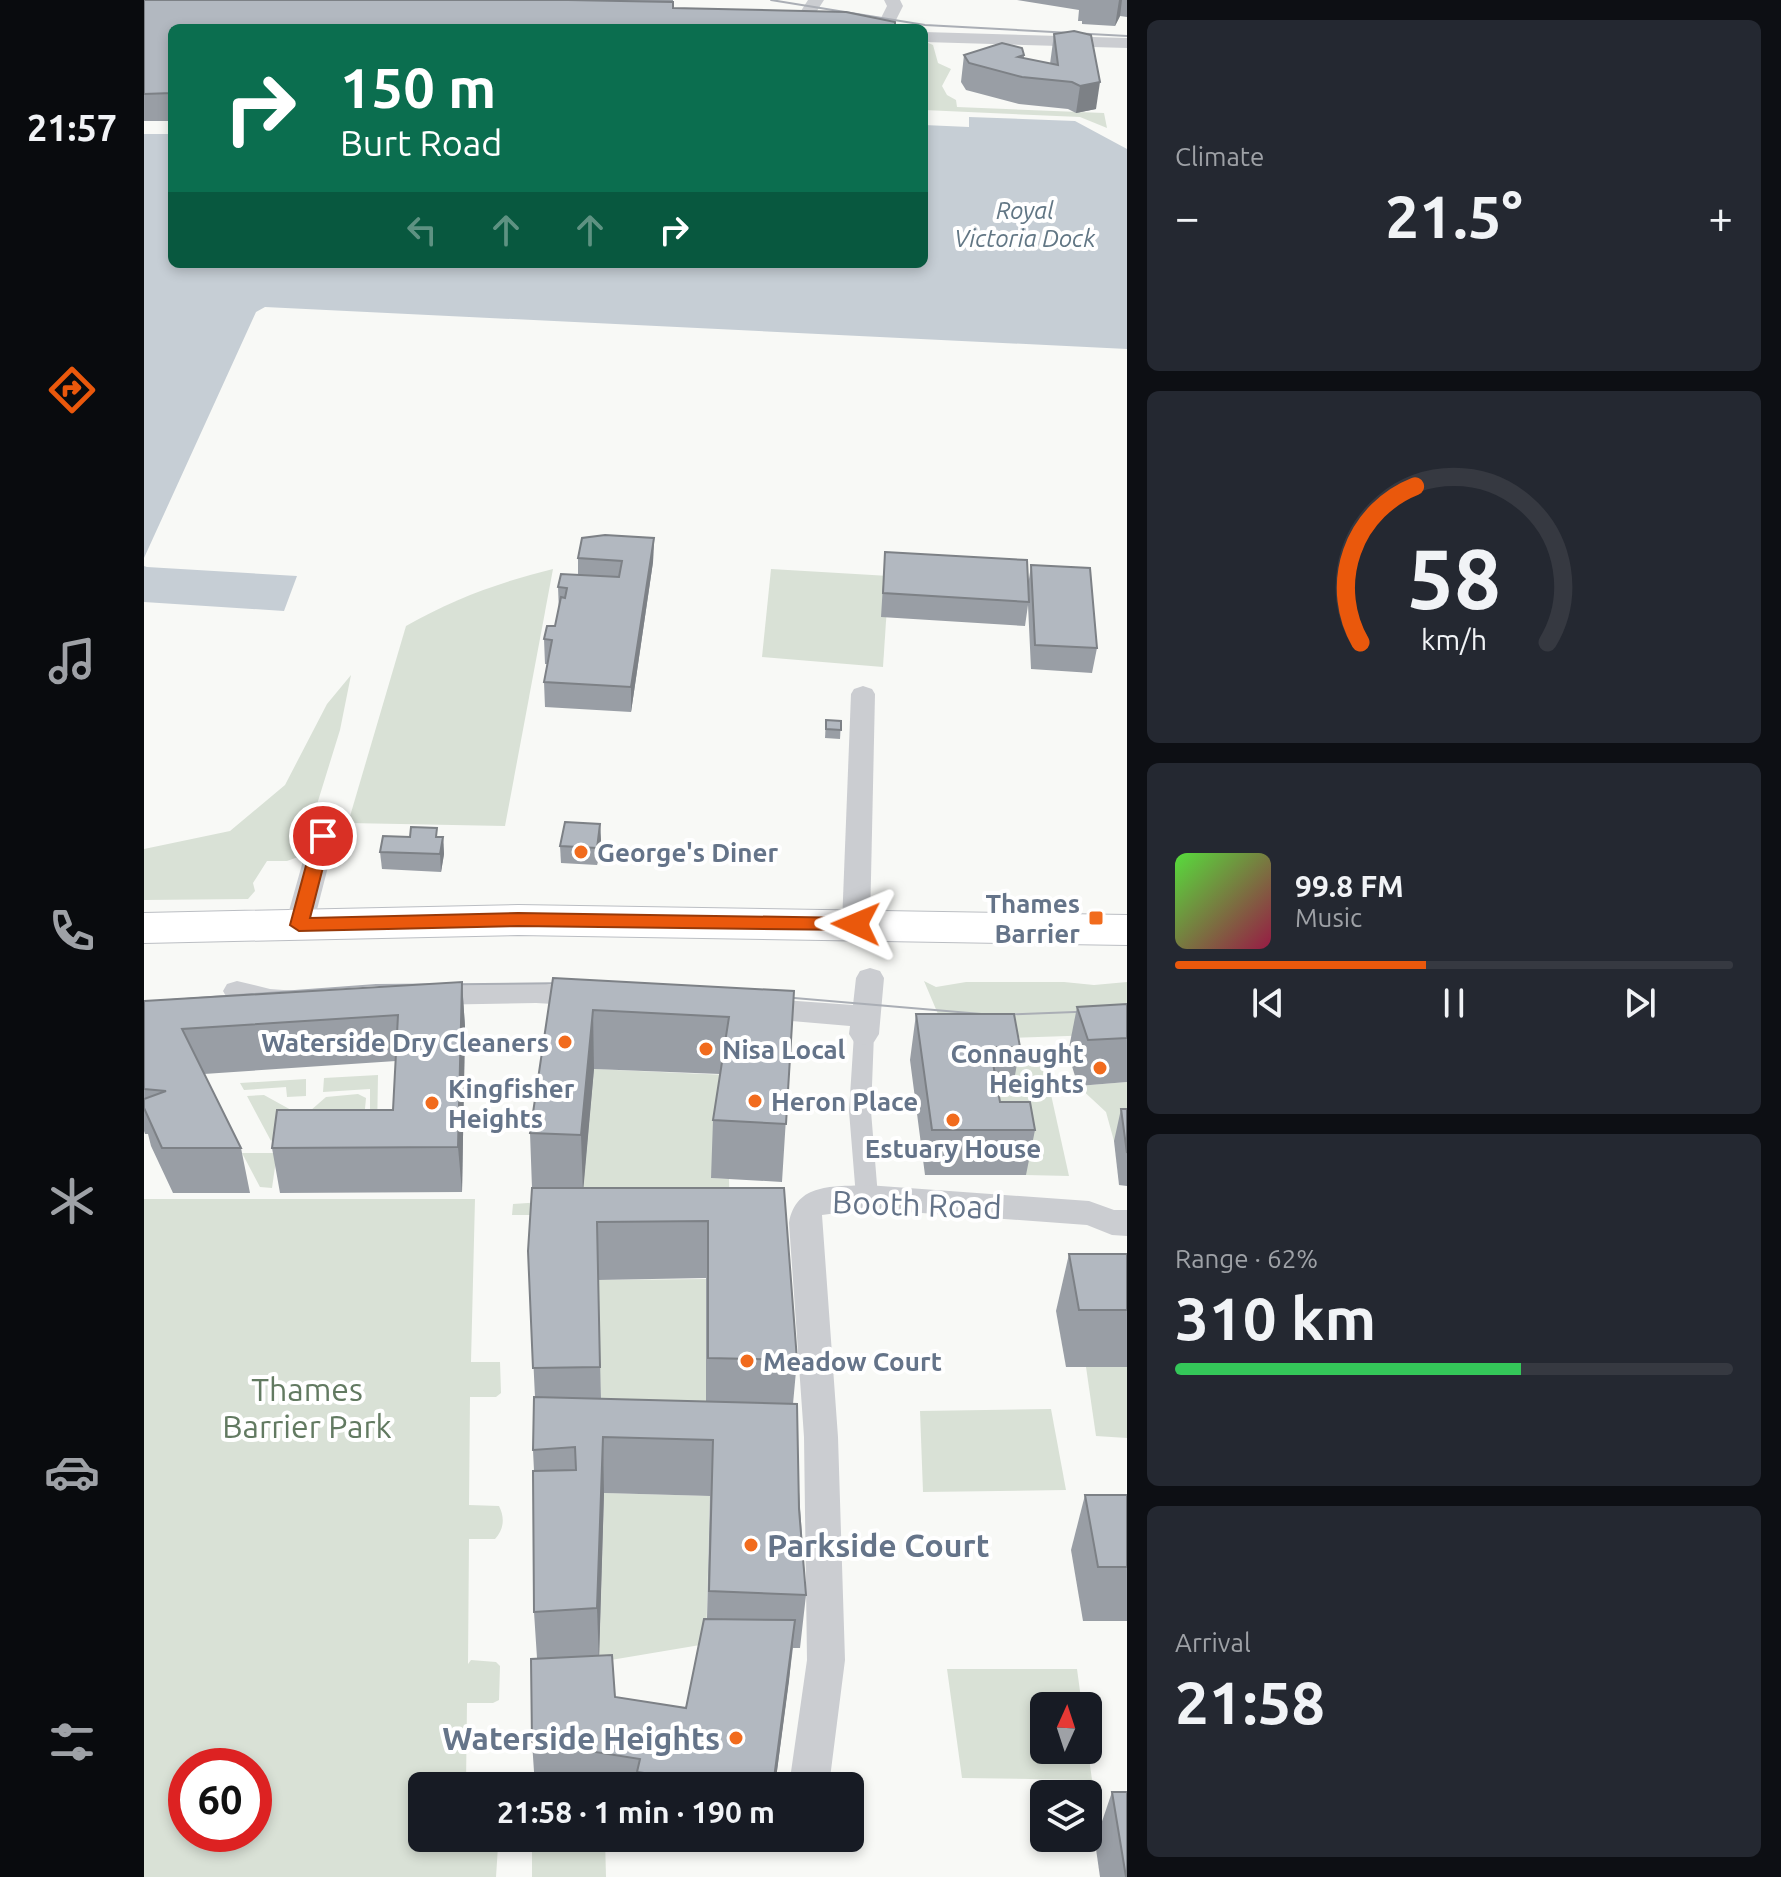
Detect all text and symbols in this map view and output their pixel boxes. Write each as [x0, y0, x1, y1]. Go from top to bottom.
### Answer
icon: right [208, 56, 312, 160]
text: 150 m [340, 56, 496, 119]
text: 21:57 [27, 107, 117, 148]
text: Burt Road [340, 122, 502, 163]
text: Climate [1175, 142, 1264, 171]
text: 21.5° [1385, 182, 1523, 249]
text: − [1175, 192, 1200, 241]
text: + [1708, 192, 1733, 241]
water label: Royal Victoria Dock [954, 197, 1096, 252]
icon: left [400, 208, 444, 252]
icon: ahead [484, 208, 528, 252]
icon: ahead [568, 208, 612, 252]
icon: right [652, 208, 696, 252]
icon: directions [44, 362, 100, 418]
text: 58 [1407, 531, 1501, 625]
text: km/h [1421, 623, 1487, 655]
icon: music [44, 633, 100, 689]
pin [289, 802, 357, 870]
icon: arrive [301, 814, 345, 858]
place label: George's Diner [597, 838, 779, 867]
marker: George's Diner [572, 843, 590, 861]
text: 99.8 FM [1295, 869, 1404, 903]
position arrow [814, 882, 898, 966]
place label: Thames Barrier [985, 889, 1080, 948]
icon: phone [44, 903, 100, 959]
text: Music [1295, 903, 1362, 932]
marker: Thames Barrier [1087, 909, 1105, 927]
icon: previous [1246, 981, 1290, 1025]
icon: pause [1432, 981, 1476, 1025]
icon: next [1618, 981, 1662, 1025]
place label: Waterside Dry Cleaners [261, 1028, 549, 1057]
marker: Waterside Dry Cleaners [556, 1033, 574, 1051]
place label: Nisa Local [722, 1035, 846, 1064]
place label: Connaught Heights [950, 1039, 1084, 1098]
marker: Nisa Local [697, 1040, 715, 1058]
marker: Connaught Heights [1091, 1059, 1109, 1077]
place label: Kingfisher Heights [448, 1074, 575, 1133]
place label: Heron Place [771, 1087, 918, 1116]
marker: Heron Place [746, 1092, 764, 1110]
marker: Kingfisher Heights [423, 1094, 441, 1112]
marker: Estuary House [944, 1111, 962, 1129]
place label: Estuary House [865, 1134, 1041, 1163]
icon: climate [44, 1173, 100, 1229]
street label: Booth Road [832, 1183, 1002, 1225]
text: Range · 62% [1175, 1244, 1318, 1273]
text: 310 km [1175, 1284, 1376, 1351]
place label: Meadow Court [763, 1347, 942, 1376]
marker: Meadow Court [738, 1352, 756, 1370]
park label: Thames Barrier Park [222, 1371, 392, 1444]
icon: car [44, 1444, 100, 1500]
place label: Parkside Court [767, 1527, 989, 1563]
marker: Parkside Court [742, 1536, 760, 1554]
text: Arrival [1175, 1628, 1251, 1657]
text: 21:58 [1175, 1668, 1325, 1735]
north arrow [1030, 1692, 1102, 1764]
map controls [1030, 1692, 1102, 1852]
icon: filters [44, 1714, 100, 1770]
place label: Waterside Heights [442, 1720, 720, 1756]
marker: Waterside Heights [727, 1729, 745, 1747]
speed limit sign: 60 [168, 1748, 272, 1852]
button: layers [1030, 1780, 1102, 1852]
text: 21:58 · 1 min · 190 m [497, 1795, 775, 1829]

